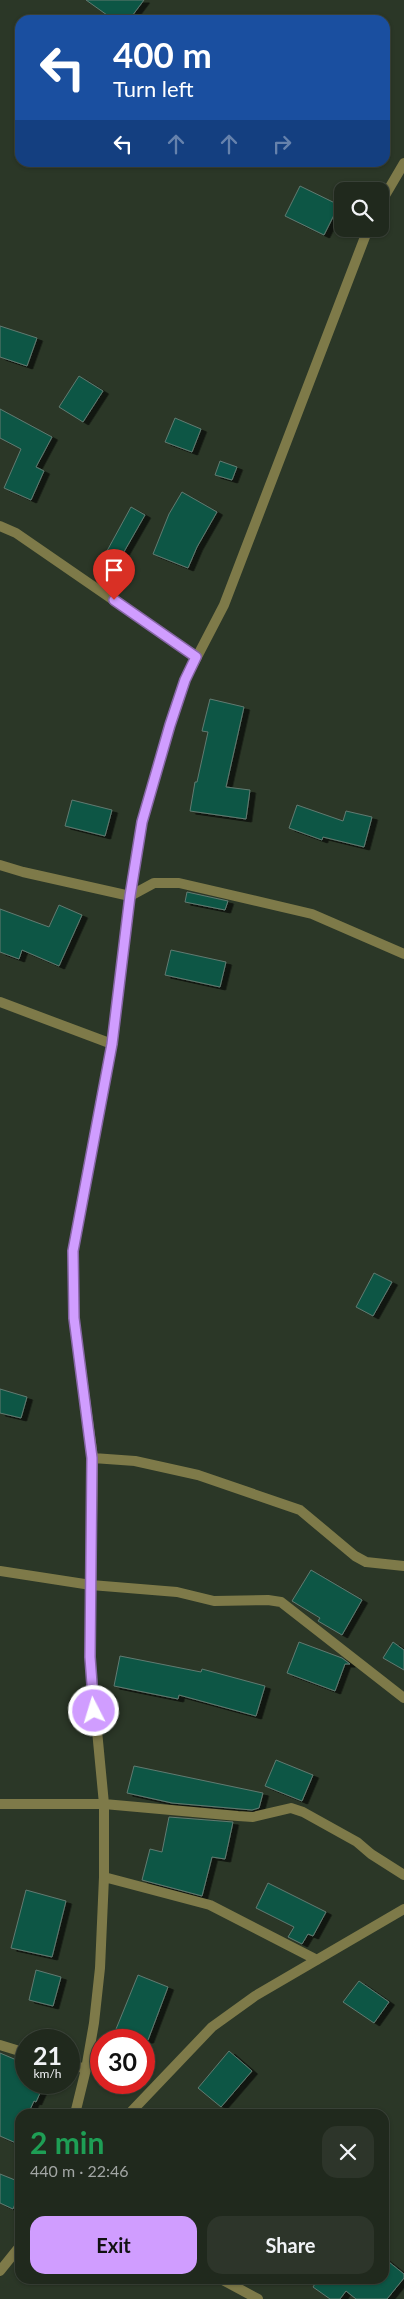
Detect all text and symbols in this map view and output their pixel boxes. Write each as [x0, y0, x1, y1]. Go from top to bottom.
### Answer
text: 400 m [113, 33, 212, 75]
icon: left [30, 35, 95, 100]
text: Turn left [113, 75, 194, 102]
icon: left [109, 130, 137, 158]
icon: ahead [162, 130, 190, 158]
icon: ahead [215, 130, 243, 158]
icon: right [268, 130, 296, 158]
map controls [334, 182, 389, 237]
button: search [334, 182, 389, 237]
pin [93, 549, 135, 600]
icon: arrive [100, 556, 128, 584]
position arrow [67, 1684, 119, 1736]
speed limit sign: 30 [90, 2029, 155, 2094]
text: 21 [33, 2040, 62, 2070]
text: km/h [33, 2066, 62, 2081]
text: 2 min [30, 2124, 104, 2160]
button: close [322, 2126, 374, 2178]
text: 440 m · 22:46 [30, 2161, 129, 2180]
button: Exit [30, 2216, 197, 2274]
button: Share [207, 2216, 374, 2274]

